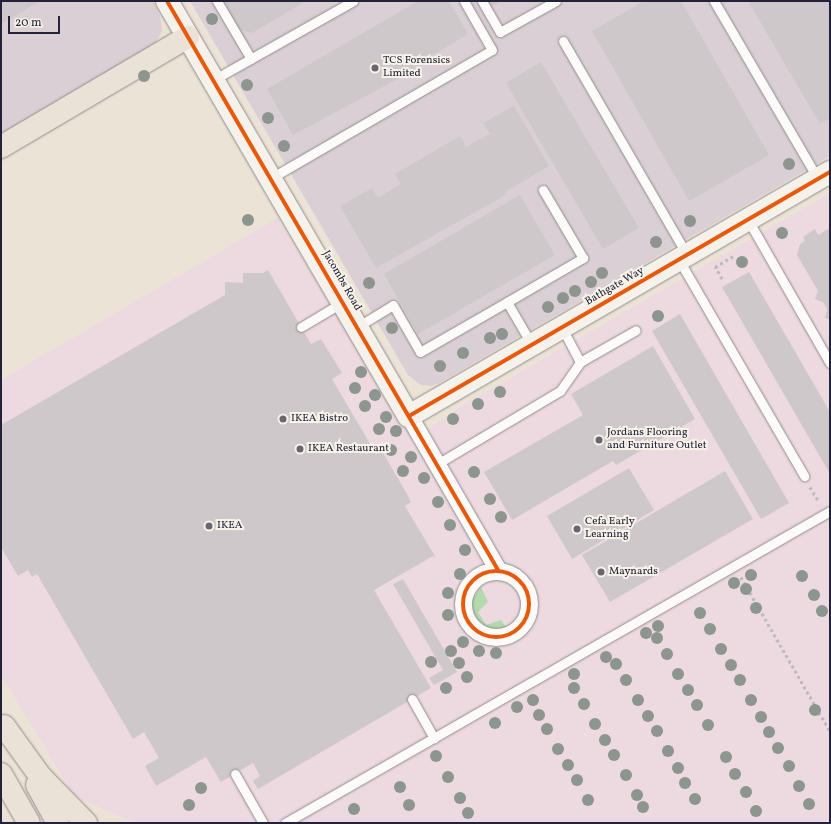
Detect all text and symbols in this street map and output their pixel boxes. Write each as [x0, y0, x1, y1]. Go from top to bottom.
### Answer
scale bar [10, 8, 62, 34]
text: 20 m [15, 15, 42, 31]
place label: TCS Forensics Limited [383, 55, 450, 81]
marker: TCS Forensics Limited [370, 63, 380, 73]
street label: Jacombs Road [318, 249, 364, 313]
street label: Bathgate Way [583, 265, 647, 309]
place label: IKEA Bistro [291, 412, 348, 426]
marker: IKEA Bistro [278, 414, 288, 424]
place label: Jordans Flooring and Furniture Outlet [607, 427, 707, 453]
marker: Jordans Flooring and Furniture Outlet [594, 435, 604, 445]
place label: IKEA Restaurant [308, 442, 389, 456]
marker: IKEA Restaurant [295, 444, 305, 454]
place label: Cefa Early Learning [585, 516, 635, 542]
place label: IKEA [217, 519, 243, 533]
marker: IKEA [204, 521, 214, 531]
marker: Cefa Early Learning [572, 524, 582, 534]
place label: Maynards [609, 565, 658, 579]
marker: Maynards [596, 567, 606, 577]

